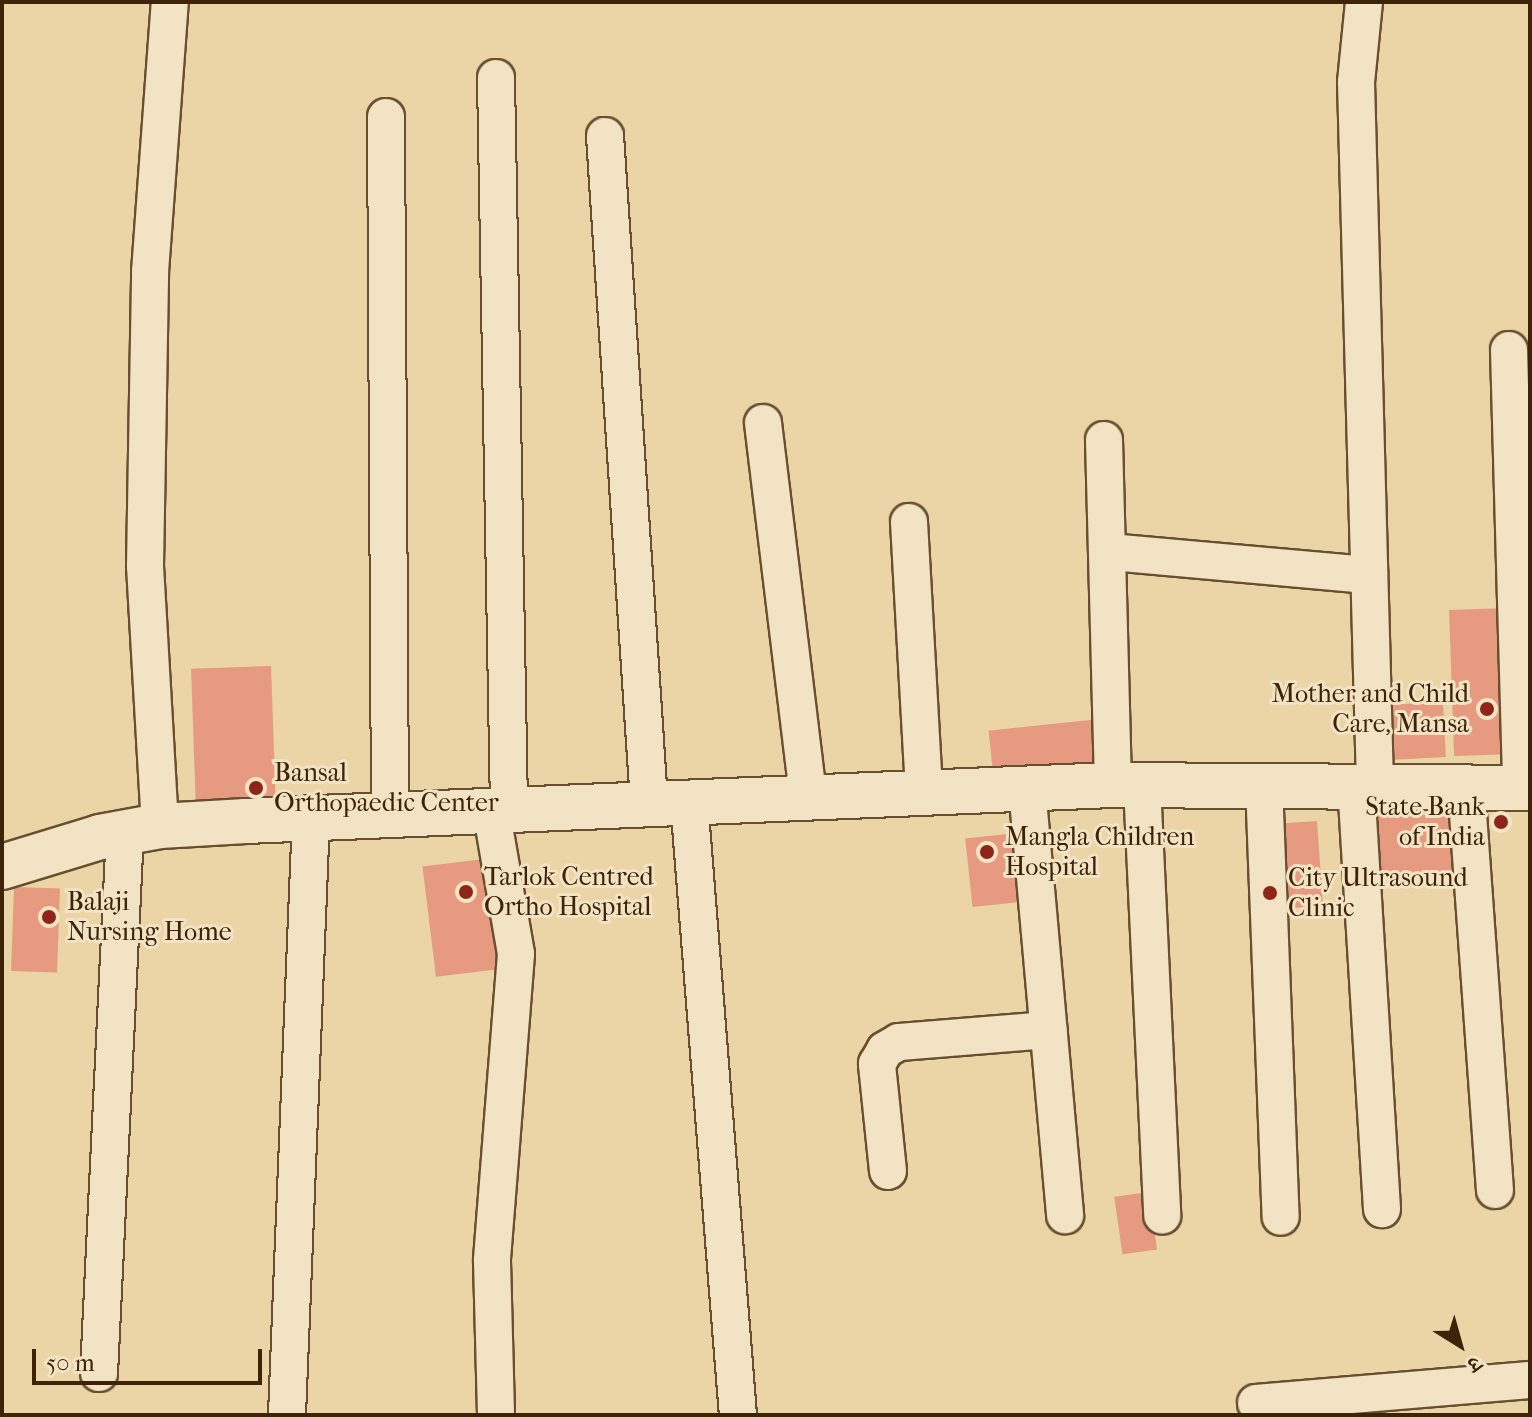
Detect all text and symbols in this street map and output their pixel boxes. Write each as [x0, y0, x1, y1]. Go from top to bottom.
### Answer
place label: Mother and Child Care, Mansa [1272, 678, 1469, 740]
marker: Mother and Child Care, Mansa [1476, 698, 1498, 720]
place label: Bansal Orthopaedic Center [274, 757, 499, 818]
marker: Bansal Orthopaedic Center [245, 777, 267, 799]
place label: State Bank of India [1365, 791, 1485, 852]
marker: State Bank of India [1492, 813, 1510, 831]
place label: Mangla Children Hospital [1005, 821, 1194, 882]
marker: Mangla Children Hospital [976, 841, 998, 863]
place label: Tarlok Centred Ortho Hospital [484, 861, 654, 922]
place label: City Ultrasound Clinic [1288, 862, 1468, 924]
marker: Tarlok Centred Ortho Hospital [455, 881, 477, 903]
marker: City Ultrasound Clinic [1259, 882, 1281, 904]
place label: Balaji Nursing Home [67, 886, 232, 948]
marker: Balaji Nursing Home [38, 906, 60, 928]
north arrow [1420, 1305, 1500, 1385]
scale bar [36, 1333, 266, 1383]
text: 50 m [46, 1349, 95, 1377]
text: उ [1462, 1350, 1487, 1378]

